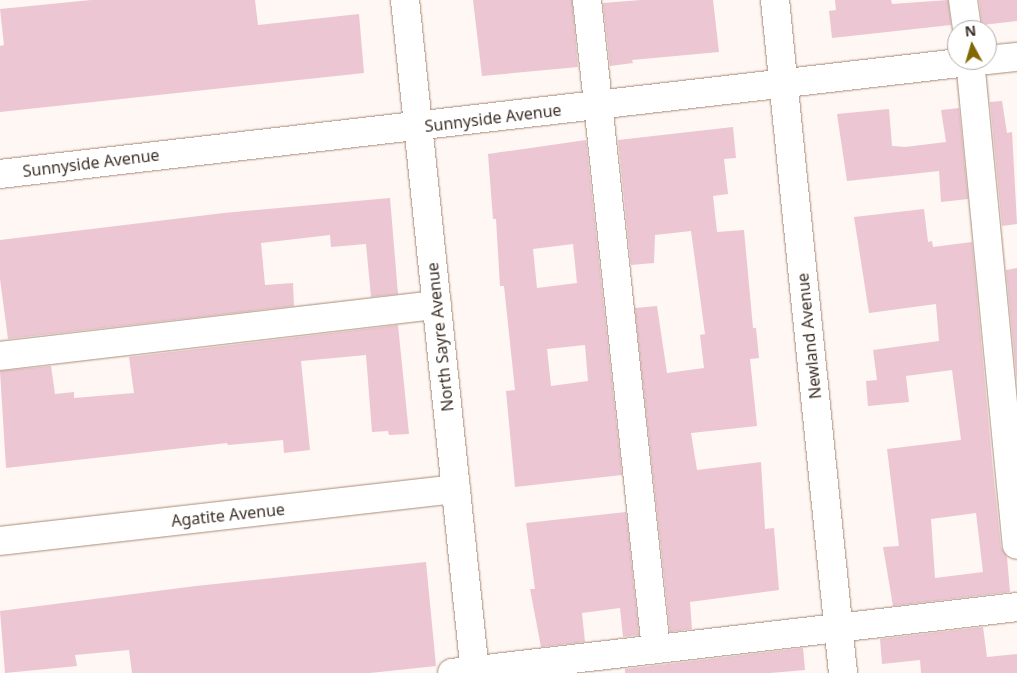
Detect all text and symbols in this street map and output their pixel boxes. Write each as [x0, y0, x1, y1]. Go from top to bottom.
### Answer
north arrow [947, 20, 997, 70]
text: N [964, 21, 977, 41]
street label: Sunnyside Avenue [424, 100, 562, 136]
street label: Sunnyside Avenue [22, 145, 160, 181]
street label: North Sayre Avenue [423, 261, 457, 413]
street label: Newland Avenue [793, 272, 825, 400]
street label: Agatite Avenue [170, 499, 286, 531]

